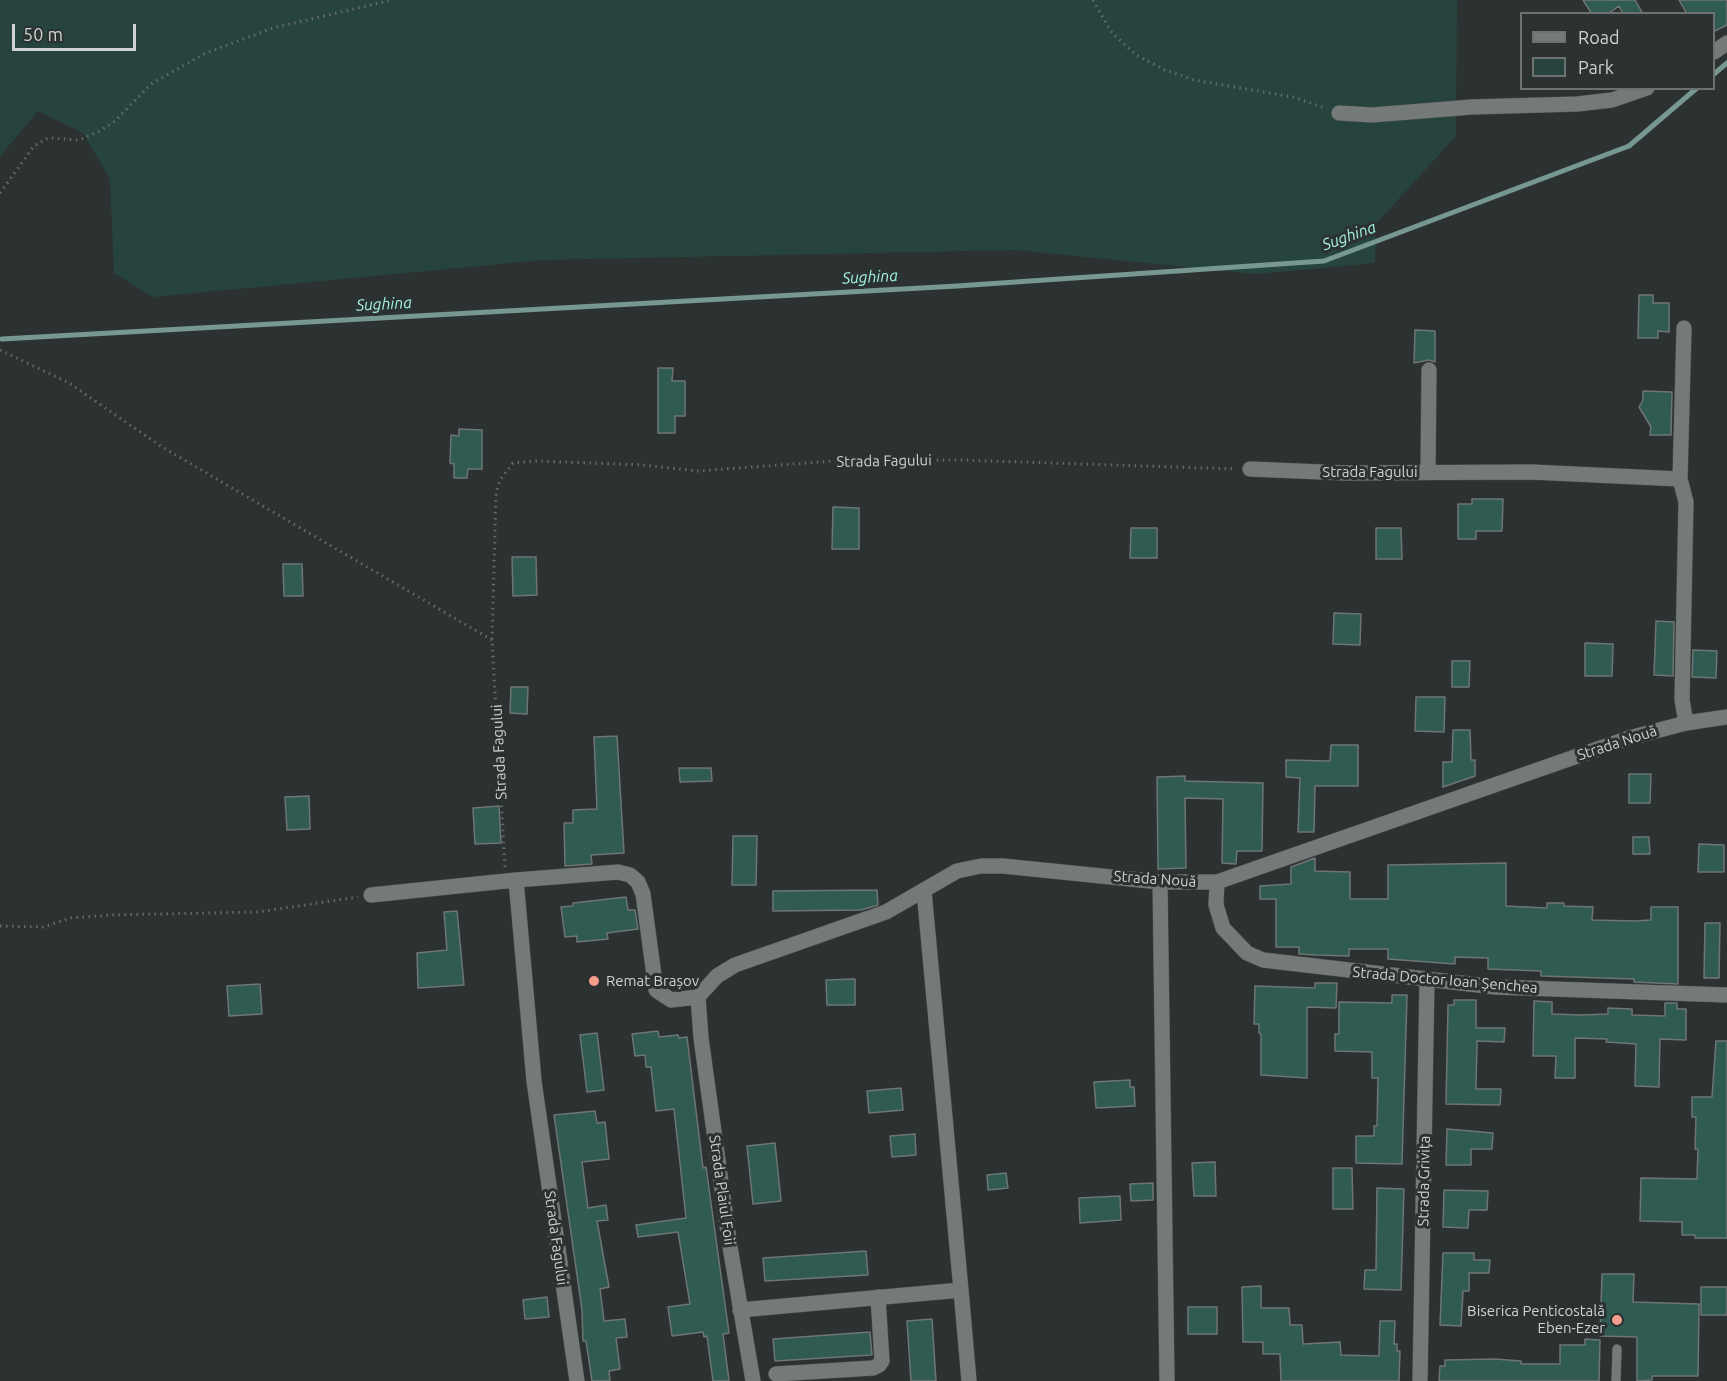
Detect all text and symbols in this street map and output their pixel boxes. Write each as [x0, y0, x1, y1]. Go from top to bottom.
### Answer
scale bar [15, 12, 140, 50]
legend [1520, 12, 1715, 90]
text: 50 m [23, 24, 63, 44]
text: Road [1578, 27, 1620, 47]
text: Park [1578, 57, 1614, 77]
water label: Sughina [1319, 217, 1379, 255]
water label: Sughina [842, 266, 898, 288]
water label: Sughina [356, 293, 412, 315]
street label: Strada Fagului [836, 451, 932, 471]
street label: Strada Fagului [1322, 463, 1418, 481]
street label: Strada Fagului [488, 704, 510, 800]
street label: Strada Nouă [1575, 722, 1659, 764]
street label: Strada Nouă [1113, 867, 1197, 891]
street label: Strada Doctor Ioan Șenchea [1352, 963, 1538, 997]
place label: Remat Brașov [606, 972, 699, 990]
marker: Remat Brașov [587, 974, 601, 988]
street label: Strada Plaiul Foii [705, 1134, 739, 1246]
street label: Strada Grivița [1414, 1135, 1434, 1227]
street label: Strada Fagului [540, 1190, 572, 1286]
place label: Biserica Penticostală Eben-Ezer [1467, 1302, 1605, 1337]
marker: Biserica Penticostală Eben-Ezer [1610, 1313, 1624, 1327]

